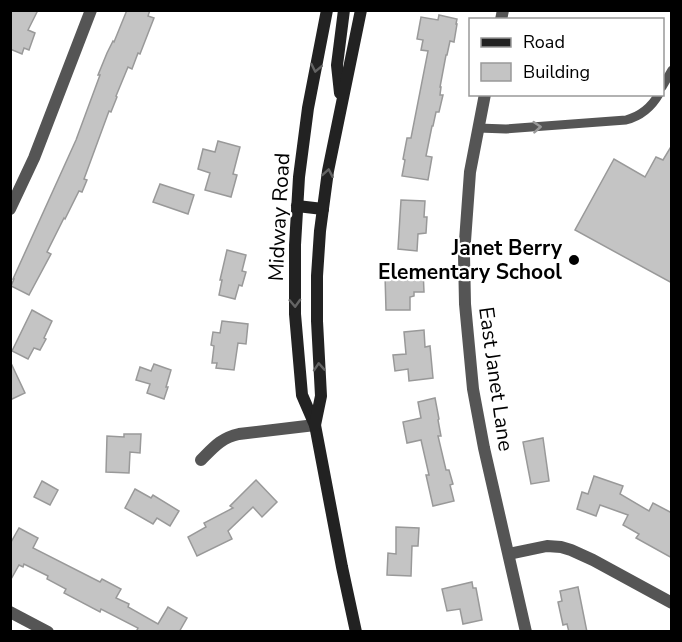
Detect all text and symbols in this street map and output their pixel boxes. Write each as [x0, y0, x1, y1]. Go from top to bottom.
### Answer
legend [469, 18, 664, 96]
text: Road [523, 30, 565, 54]
text: Building [523, 60, 590, 84]
one-way arrow [310, 63, 323, 73]
one-way arrow [532, 120, 541, 133]
street label: Midway Road [262, 152, 296, 282]
one-way arrow [322, 168, 334, 177]
place label: Janet Berry Elementary School [378, 234, 563, 286]
marker: Janet Berry Elementary School [567, 253, 581, 267]
one-way arrow [289, 299, 301, 308]
street label: East Janet Lane [472, 305, 520, 453]
one-way arrow [313, 363, 326, 372]

